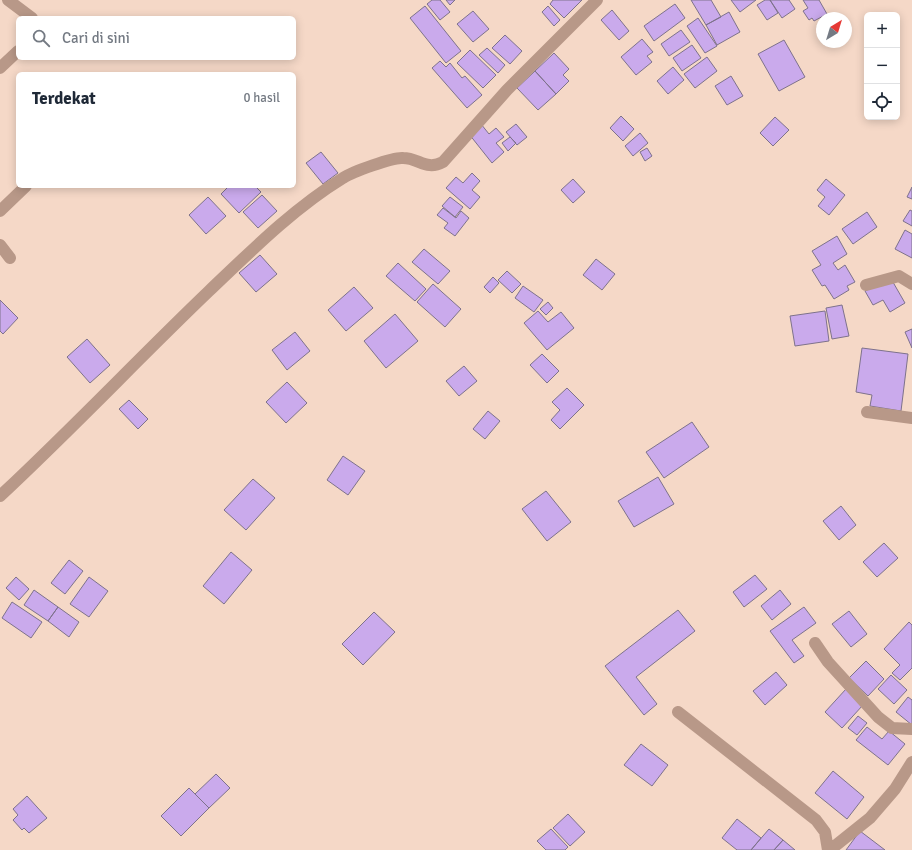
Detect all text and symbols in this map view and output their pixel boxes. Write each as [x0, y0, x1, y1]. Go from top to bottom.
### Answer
north arrow [816, 12, 852, 48]
map controls [864, 12, 900, 120]
button: + [864, 12, 900, 48]
search box [16, 16, 296, 60]
icon: search [30, 27, 52, 49]
text: Cari di sini [62, 29, 130, 47]
button: − [864, 48, 900, 84]
button: locate [864, 84, 900, 120]
text: Terdekat [32, 88, 96, 109]
text: 0 hasil [243, 90, 280, 106]

